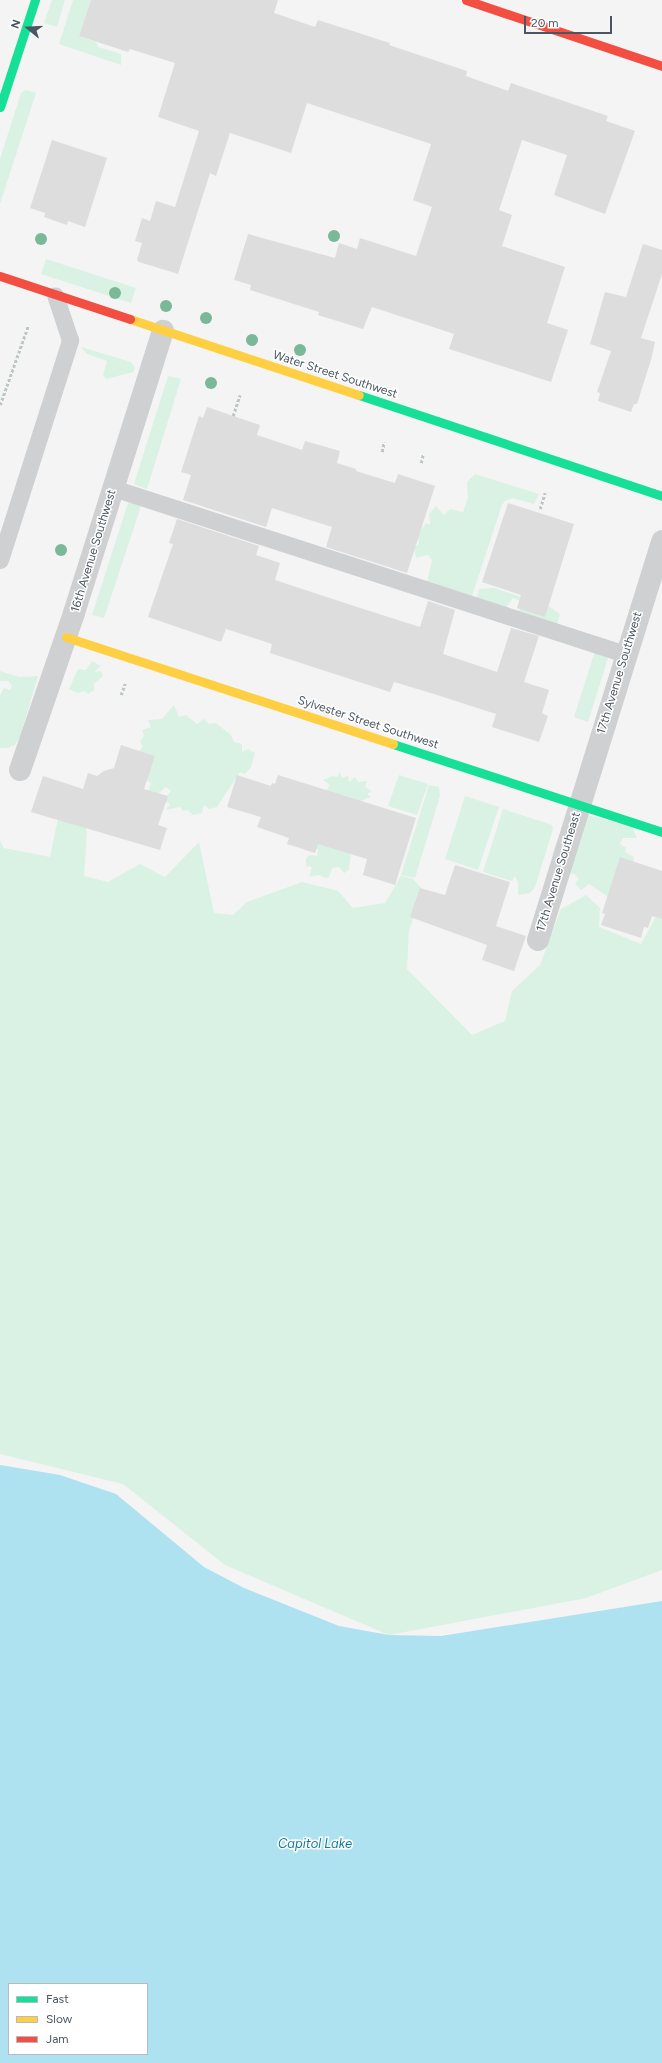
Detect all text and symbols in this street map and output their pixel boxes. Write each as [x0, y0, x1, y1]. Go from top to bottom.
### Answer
north arrow [8, 8, 48, 48]
scale bar [526, 8, 614, 34]
text: 20 m [531, 16, 559, 30]
text: N [9, 18, 24, 30]
street label: Water Street Southwest [271, 348, 399, 402]
street label: 16th Avenue Southwest [68, 488, 120, 614]
street label: 17th Avenue Southwest [595, 610, 645, 736]
street label: Sylvester Street Southwest [296, 693, 440, 753]
street label: 17th Avenue Southeast [534, 811, 584, 933]
water label: Capitol Lake [278, 1836, 352, 1852]
legend [8, 1983, 148, 2055]
text: Fast [46, 1992, 69, 2006]
text: Slow [46, 2012, 72, 2026]
text: Jam [46, 2032, 69, 2046]

